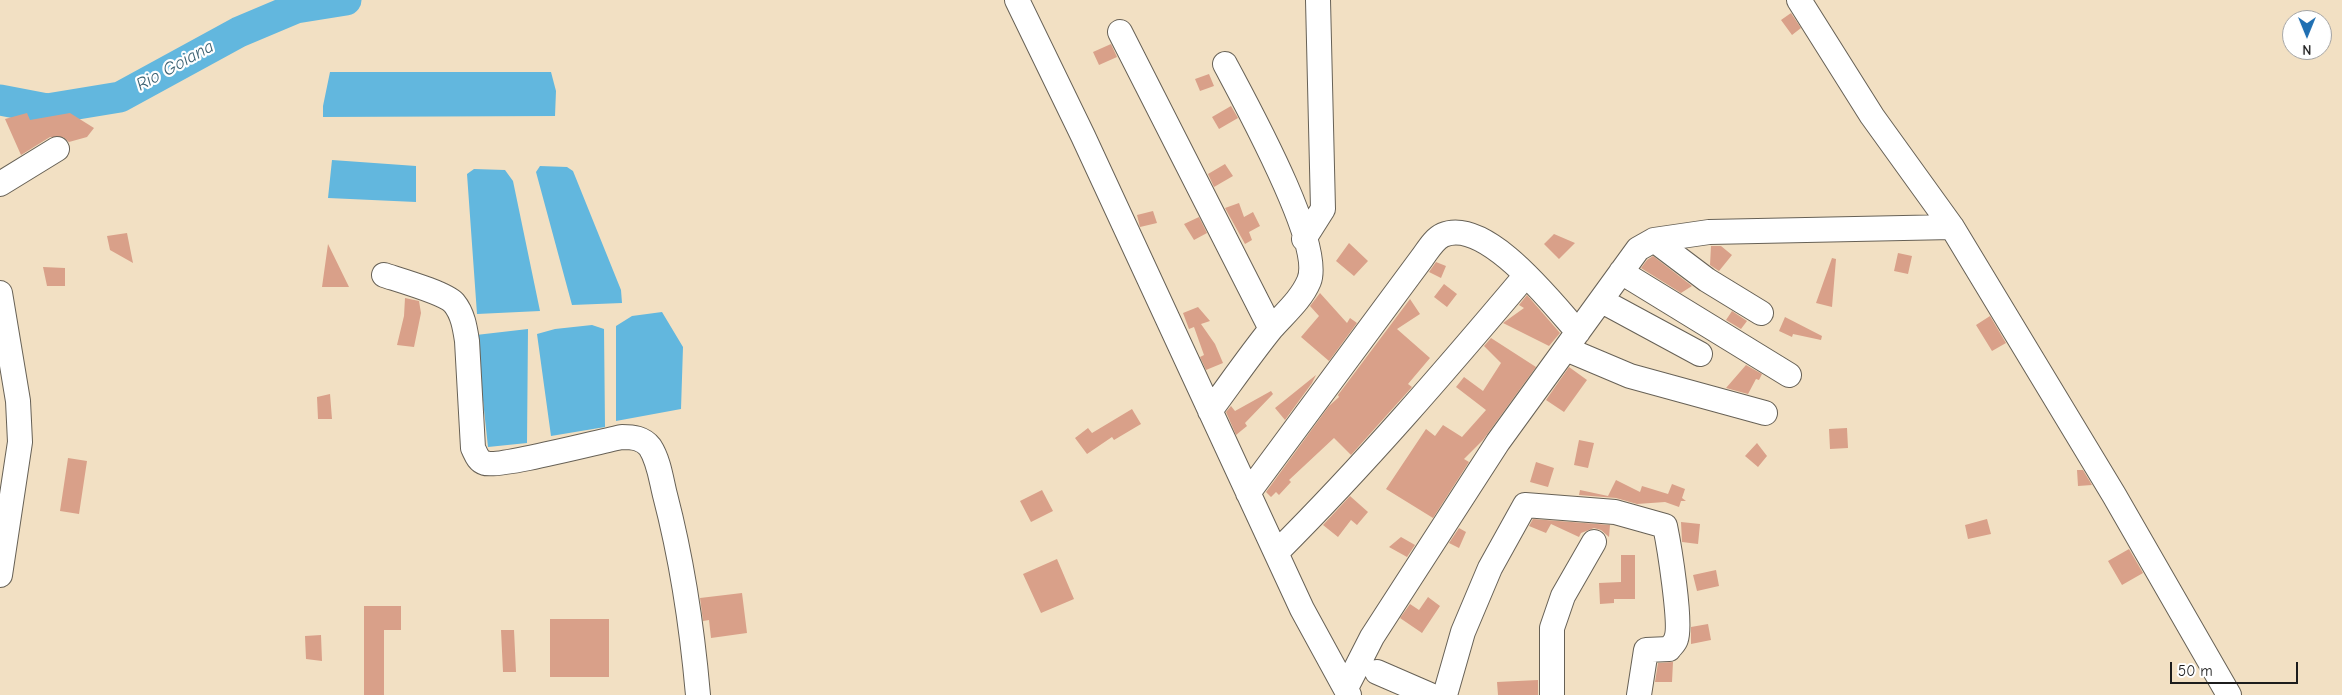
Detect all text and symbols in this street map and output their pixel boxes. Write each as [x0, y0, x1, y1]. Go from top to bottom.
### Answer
north arrow [2282, 10, 2332, 60]
water label: Rio Goiana [132, 36, 218, 96]
text: N [2302, 41, 2312, 58]
scale bar [2172, 652, 2300, 684]
text: 50 m [2178, 662, 2213, 680]

